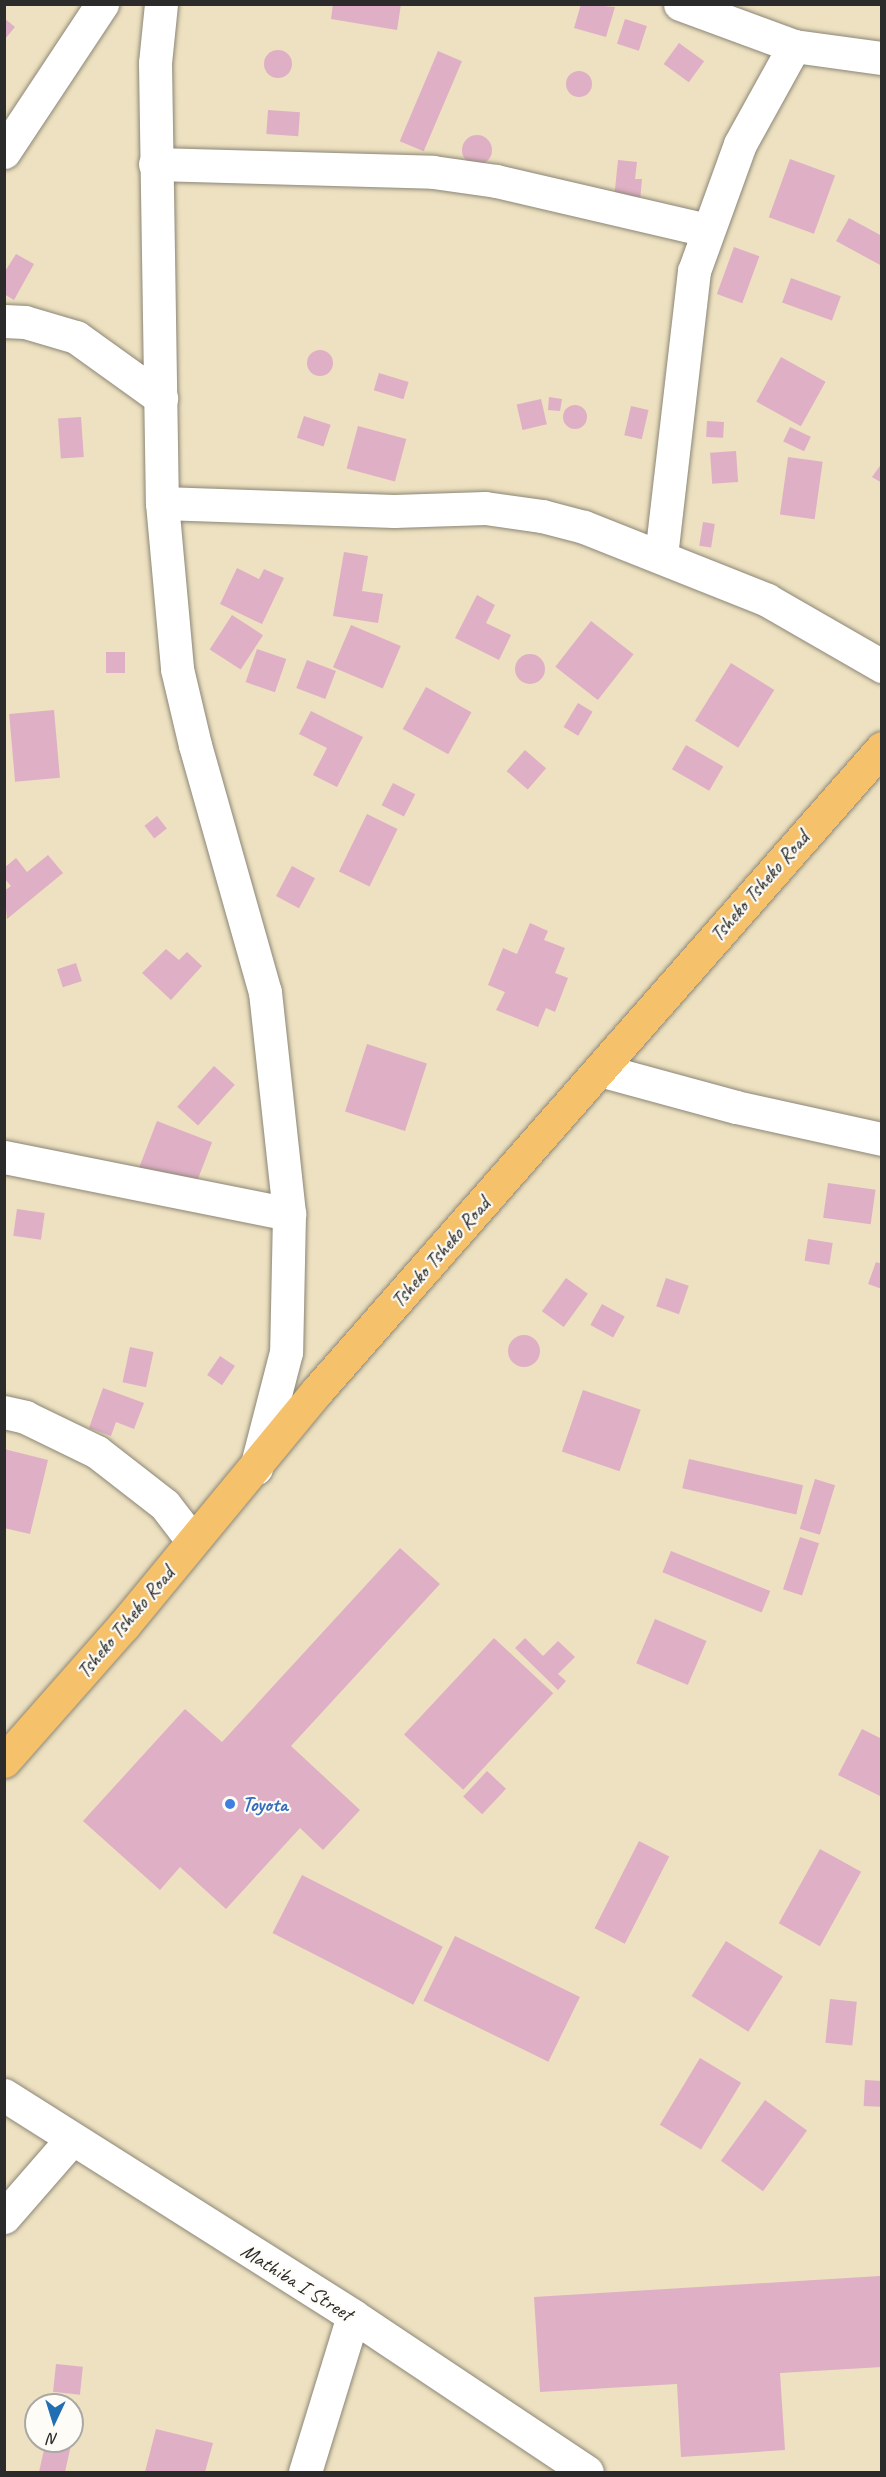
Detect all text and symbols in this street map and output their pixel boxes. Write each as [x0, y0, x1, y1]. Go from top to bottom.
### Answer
street label: Tsheko Tsheko Road [704, 826, 814, 946]
street label: Tsheko Tsheko Road [385, 1192, 495, 1312]
street label: Tsheko Tsheko Road [71, 1561, 179, 1683]
place label: Toyota [242, 1791, 288, 1817]
marker: Toyota [223, 1797, 237, 1811]
street label: Mathiba I Street [237, 2238, 357, 2326]
north arrow [24, 2393, 84, 2453]
text: N [47, 2429, 59, 2449]

